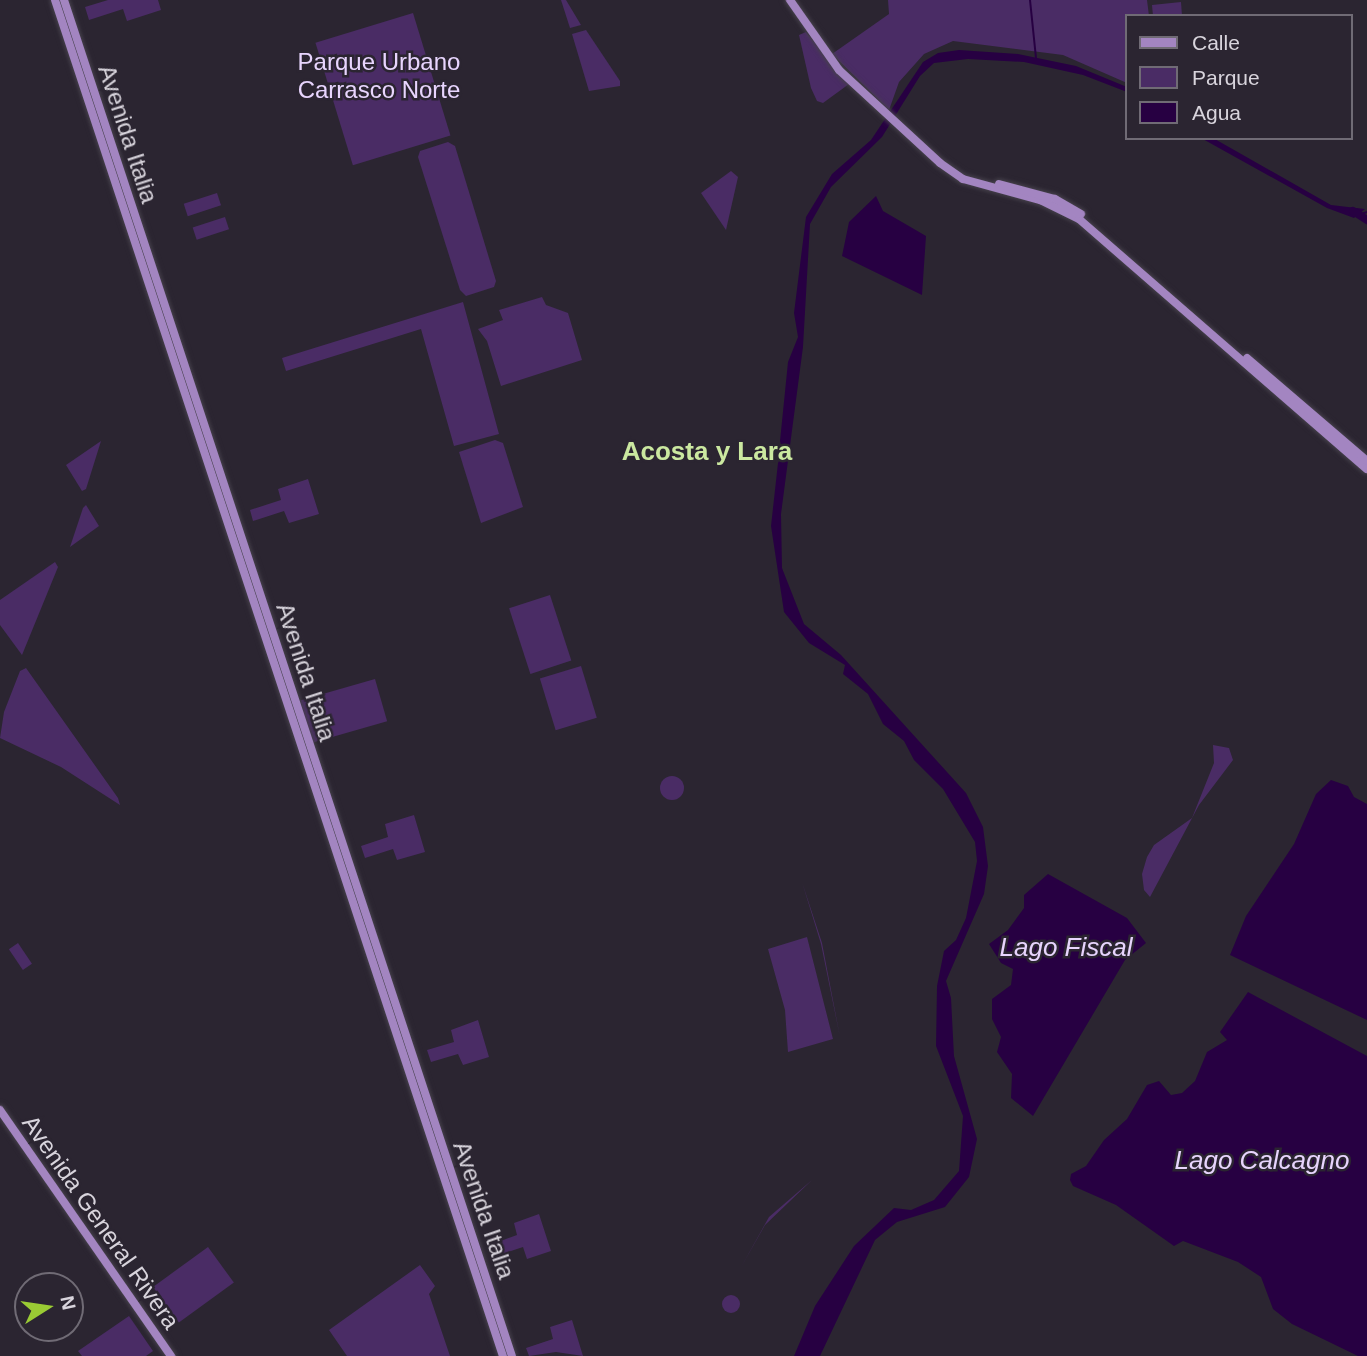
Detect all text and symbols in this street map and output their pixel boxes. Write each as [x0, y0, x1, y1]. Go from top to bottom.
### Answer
legend [1126, 14, 1353, 140]
text: Calle [1192, 31, 1240, 54]
park label: Parque Urbano Carrasco Norte [298, 48, 460, 104]
street label: Avenida Italia [92, 61, 164, 207]
text: Parque [1192, 66, 1260, 89]
text: Agua [1192, 101, 1241, 124]
district label: Acosta y Lara [622, 436, 792, 468]
street label: Avenida Italia [270, 599, 342, 745]
water label: Lago Fiscal [1000, 932, 1132, 964]
street label: Avenida General Rivera [16, 1110, 186, 1334]
street label: Avenida Italia [447, 1137, 521, 1283]
water label: Lago Calcagno [1175, 1145, 1349, 1177]
north arrow [14, 1272, 84, 1342]
text: N [56, 1294, 80, 1312]

